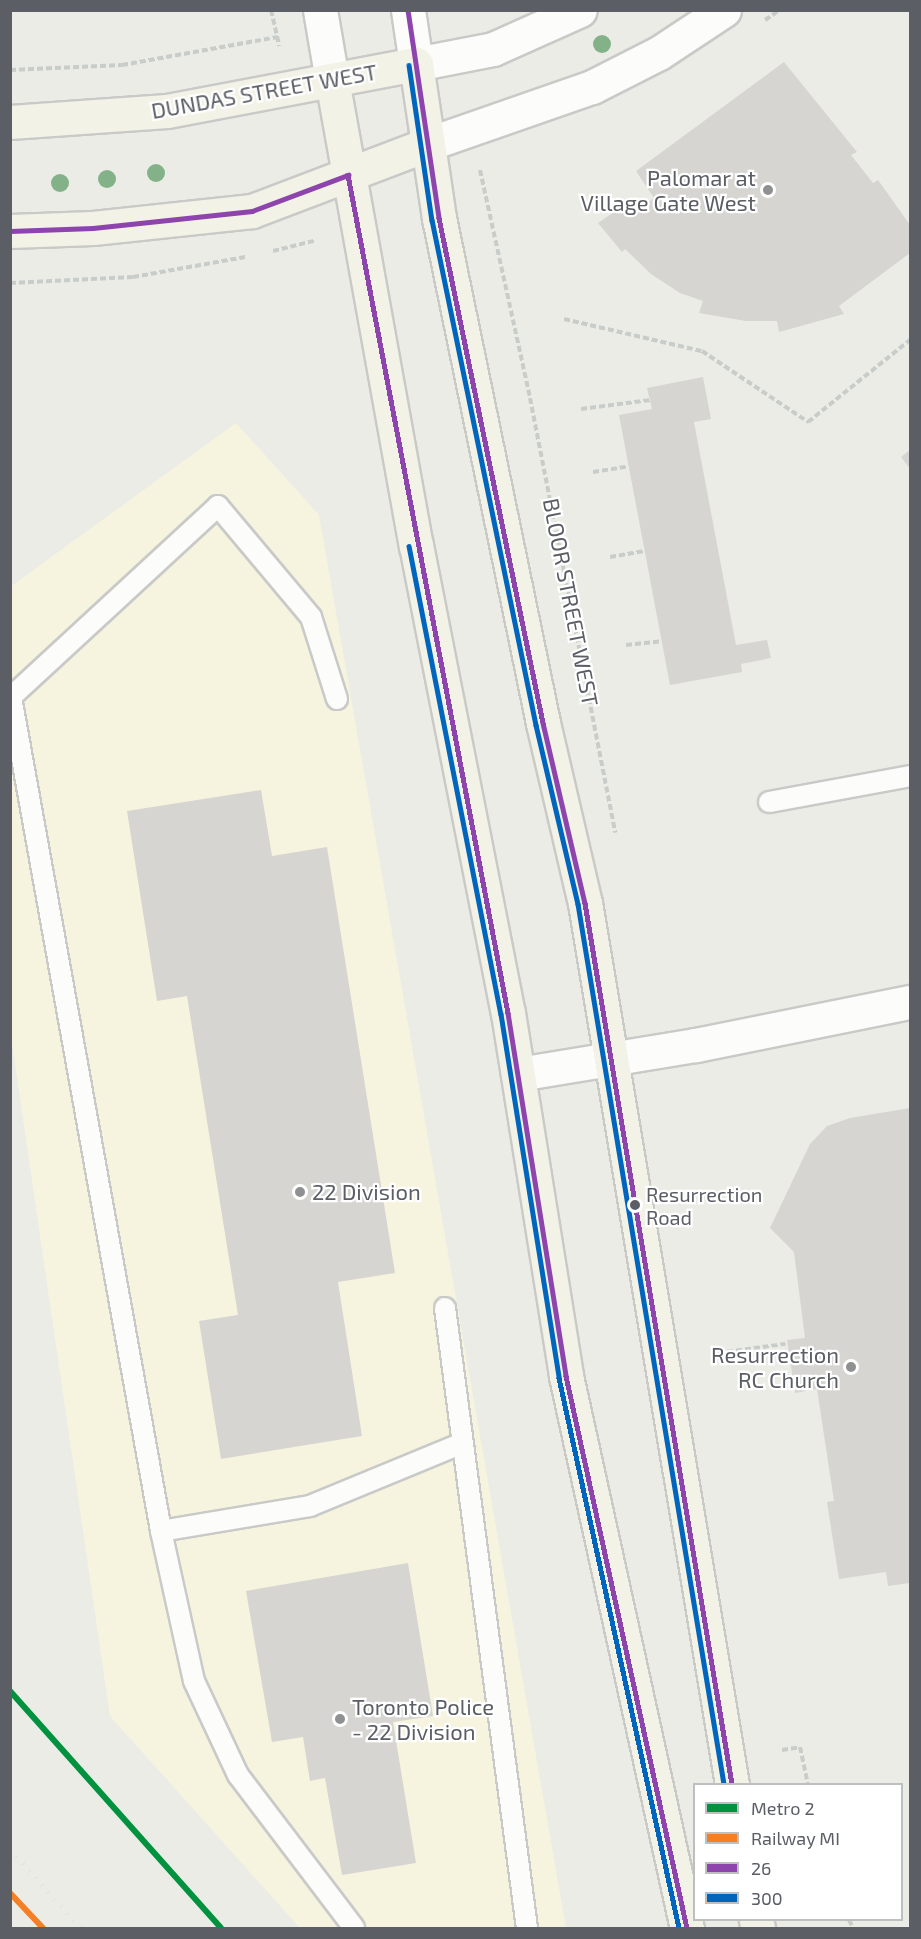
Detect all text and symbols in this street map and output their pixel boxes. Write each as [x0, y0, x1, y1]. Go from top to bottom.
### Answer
street label: DUNDAS STREET WEST [149, 58, 379, 124]
place label: Palomar at Village Gate West [580, 164, 756, 216]
marker: Palomar at Village Gate West [761, 183, 775, 197]
street label: BLOOR STREET WEST [538, 496, 604, 708]
place label: 22 Division [312, 1179, 421, 1205]
place label: Resurrection Road [646, 1182, 762, 1229]
marker: 22 Division [293, 1185, 307, 1199]
marker: Resurrection Road [629, 1199, 641, 1211]
place label: Resurrection RC Church [711, 1341, 839, 1392]
marker: Resurrection RC Church [844, 1360, 858, 1374]
place label: Toronto Police - 22 Division [352, 1693, 494, 1744]
marker: Toronto Police - 22 Division [333, 1712, 347, 1726]
legend [693, 1783, 903, 1921]
text: Metro 2 [751, 1797, 815, 1819]
text: Railway MI [751, 1827, 840, 1849]
text: 26 [751, 1857, 771, 1879]
text: 300 [751, 1887, 783, 1909]

